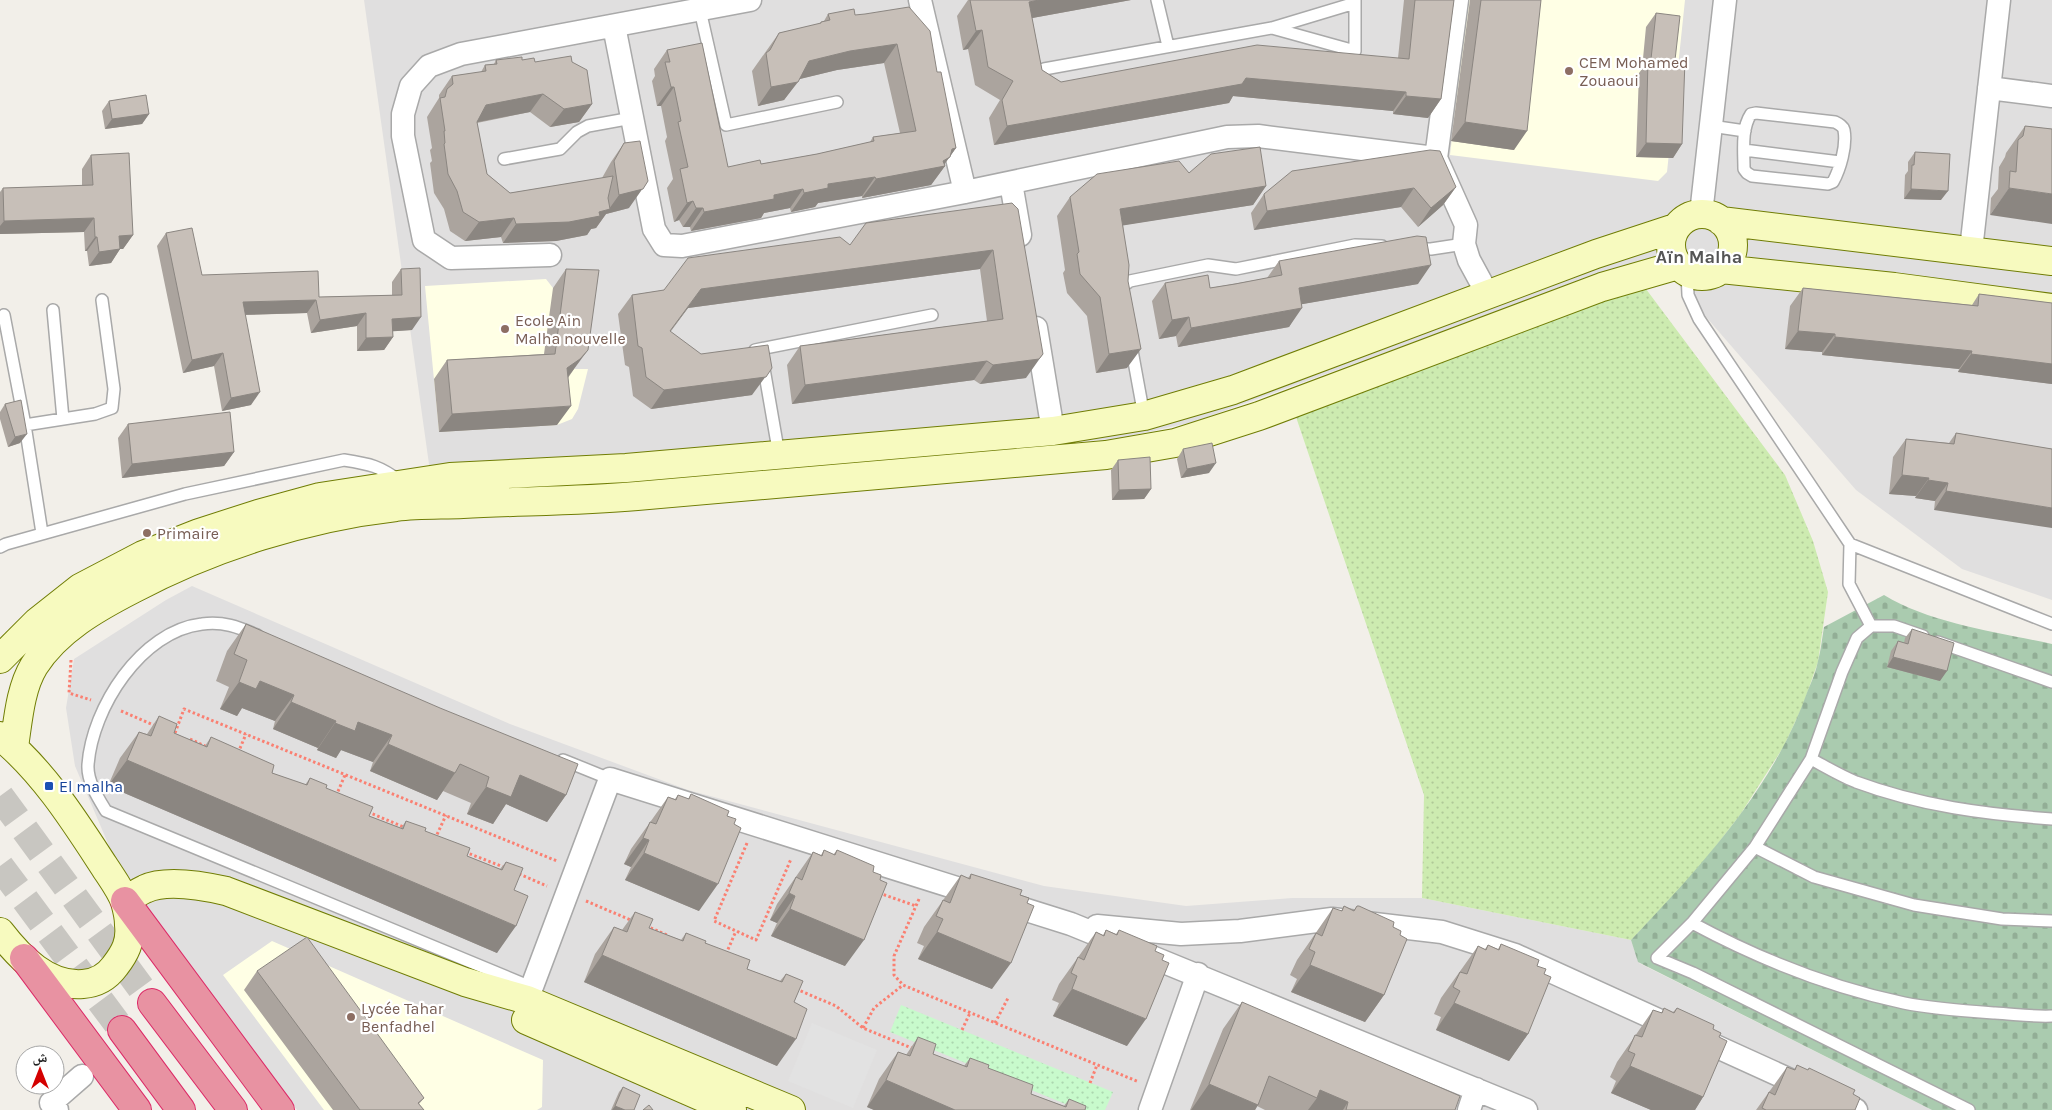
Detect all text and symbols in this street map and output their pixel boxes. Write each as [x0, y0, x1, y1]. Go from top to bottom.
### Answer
place label: CEM Mohamed Zouaoui [1579, 53, 1689, 90]
marker: CEM Mohamed Zouaoui [1563, 65, 1575, 77]
district label: Aïn Malha [1656, 246, 1742, 268]
place label: Ecole Ain Malha nouvelle [515, 311, 626, 348]
marker: Ecole Ain Malha nouvelle [499, 323, 511, 335]
place label: Primaire [157, 524, 219, 543]
marker: Primaire [141, 527, 153, 539]
place label: El malha [59, 777, 123, 796]
marker: El malha [43, 780, 55, 792]
place label: Lycée Tahar Benfadhel [361, 999, 444, 1036]
marker: Lycée Tahar Benfadhel [345, 1011, 357, 1023]
north arrow [15, 1045, 65, 1095]
text: ش [33, 1049, 48, 1066]

